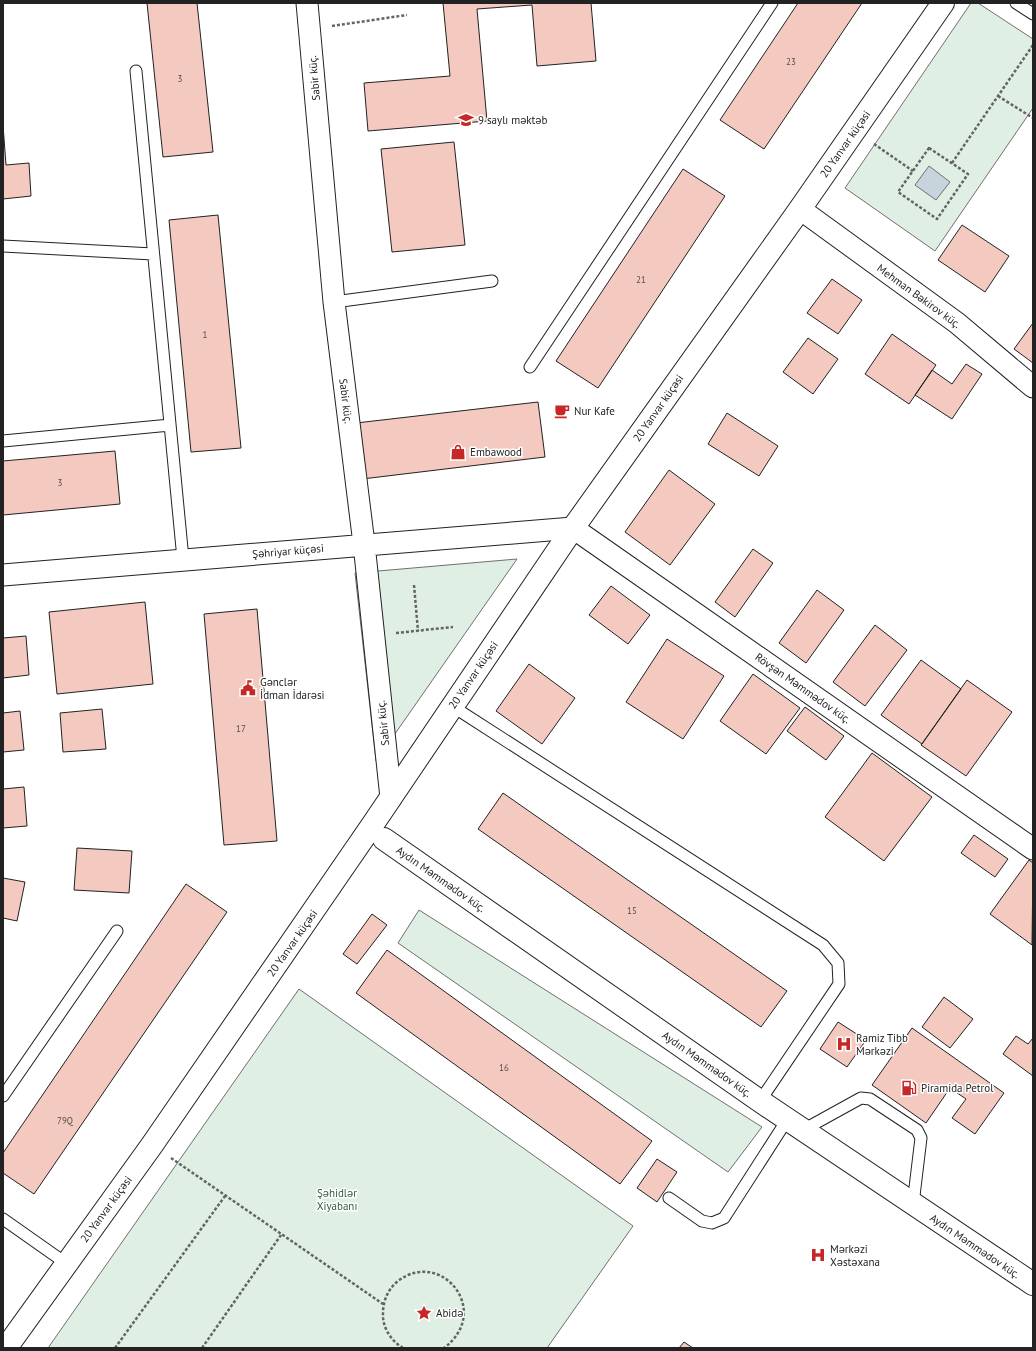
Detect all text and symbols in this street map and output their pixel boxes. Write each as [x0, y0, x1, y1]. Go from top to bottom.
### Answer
street label: Sabir küç. [305, 55, 323, 101]
house number: 23 [786, 56, 796, 67]
house number: 3 [178, 73, 183, 84]
street label: 20 Yanvar küçəsi [817, 108, 873, 180]
school or university icon: 9 saylı məktəb [457, 111, 475, 129]
place label: 9 saylı məktəb [478, 113, 547, 127]
street label: Mehman Bəkirov küç. [874, 261, 964, 331]
house number: 21 [636, 274, 646, 285]
house number: 1 [203, 329, 208, 340]
street label: 20 Yanvar küçəsi [630, 372, 686, 444]
street label: Sabir küç. [336, 378, 356, 424]
cafe icon: Nur Kafe [553, 402, 571, 420]
place label: Nur Kafe [574, 404, 615, 418]
shop icon: Embawood [449, 443, 467, 461]
place label: Embawood [470, 445, 522, 459]
house number: 3 [58, 477, 63, 488]
street label: Şəhriyar küçəsi [252, 541, 324, 561]
street label: 20 Yanvar küçəsi [445, 638, 501, 712]
street label: Rövşən Məmmədov küç. [752, 650, 854, 726]
place label: Gənclər İdman İdarəsi [260, 675, 325, 702]
public building icon: Gənclər İdman İdarəsi [239, 679, 257, 697]
street label: Sabir küç. [374, 700, 392, 746]
house number: 17 [236, 723, 246, 734]
street label: Aydın Məmmədov küç. [394, 843, 488, 915]
house number: 15 [627, 905, 637, 916]
street label: 20 Yanvar küçəsi [264, 907, 320, 979]
street label: Aydın Məmmədov küç. [660, 1028, 754, 1100]
place label: Ramiz Tibb Mərkəzi [856, 1031, 908, 1058]
hospital icon: Ramiz Tibb Mərkəzi [835, 1035, 853, 1053]
house number: 16 [499, 1062, 509, 1073]
fuel station icon: Piramida Petrol [900, 1079, 918, 1097]
place label: Piramida Petrol [921, 1081, 994, 1095]
house number: 79Q [57, 1115, 74, 1126]
street label: 20 Yanvar küçəsi [77, 1173, 135, 1245]
park label: Şəhidlər Xiyabanı [317, 1186, 357, 1213]
street label: Aydın Məmmədov küç. [927, 1211, 1023, 1281]
place label: Mərkəzi Xəstəxana [830, 1242, 880, 1269]
hospital icon: Mərkəzi Xəstəxana [809, 1246, 827, 1264]
place icon: Abidə [415, 1304, 433, 1322]
place label: Abidə [436, 1306, 463, 1320]

